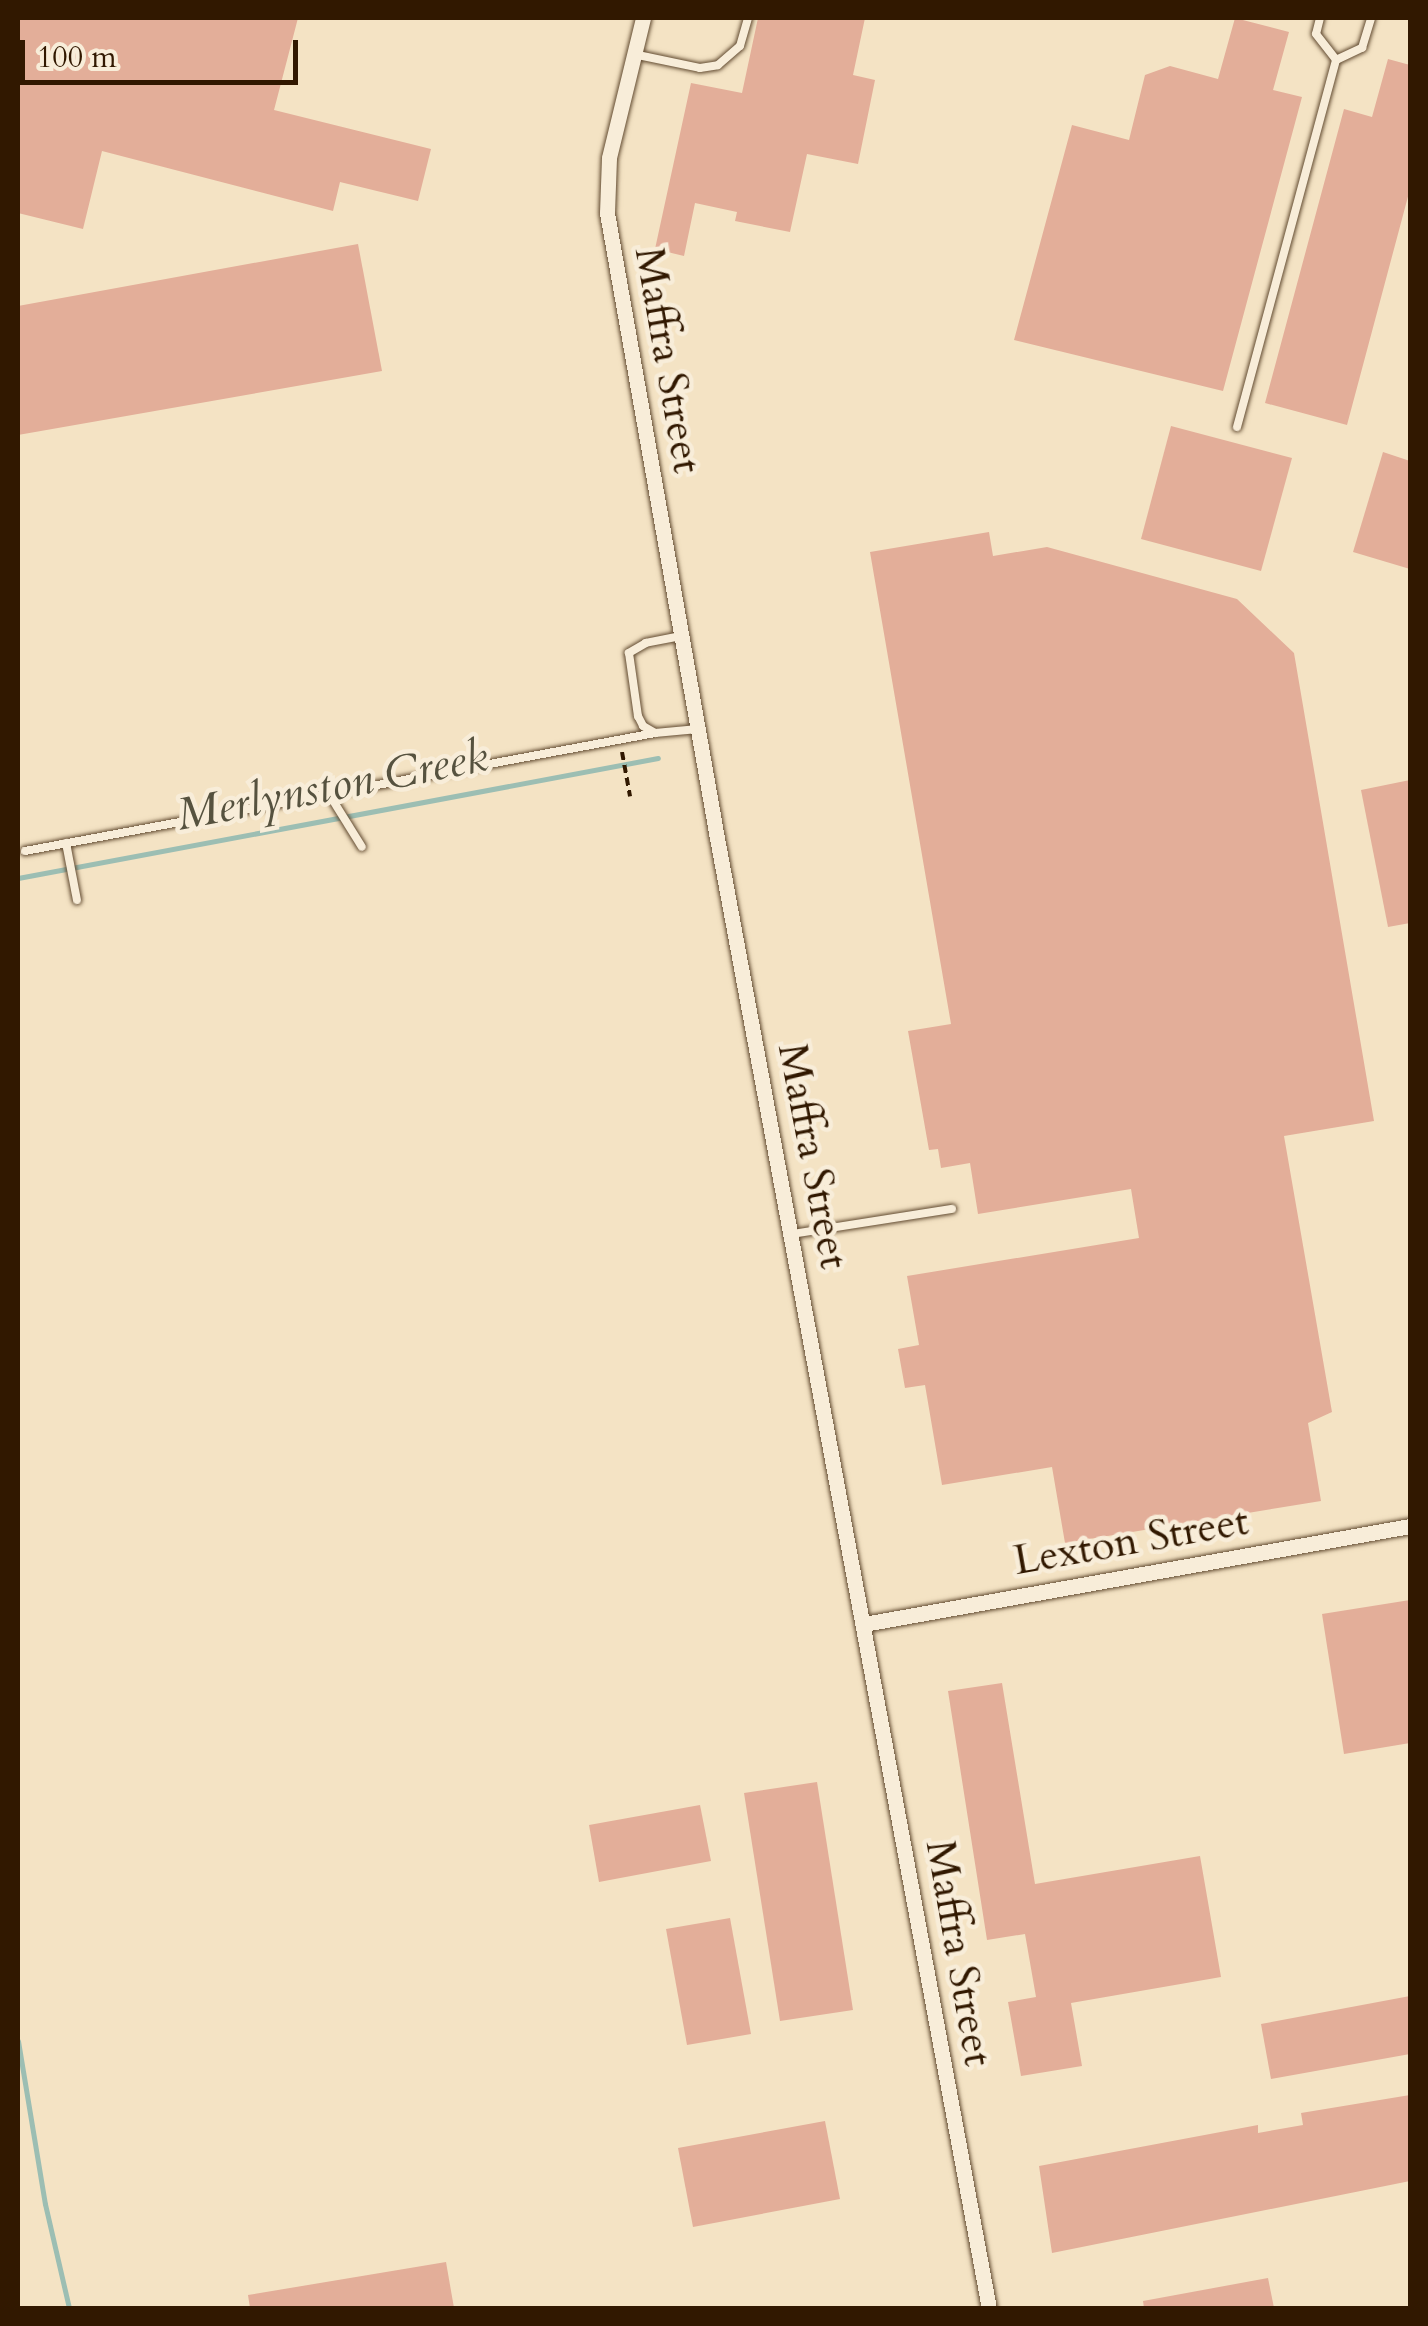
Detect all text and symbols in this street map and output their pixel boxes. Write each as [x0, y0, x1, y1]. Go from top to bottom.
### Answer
scale bar [25, 20, 302, 82]
text: 100 m [37, 37, 117, 78]
street label: Maffra Street [623, 243, 713, 477]
water label: Merlynston Creek [172, 729, 492, 843]
street label: Maffra Street [766, 1039, 860, 1273]
street label: Lexton Street [1010, 1496, 1252, 1586]
street label: Maffra Street [914, 1836, 1004, 2070]

